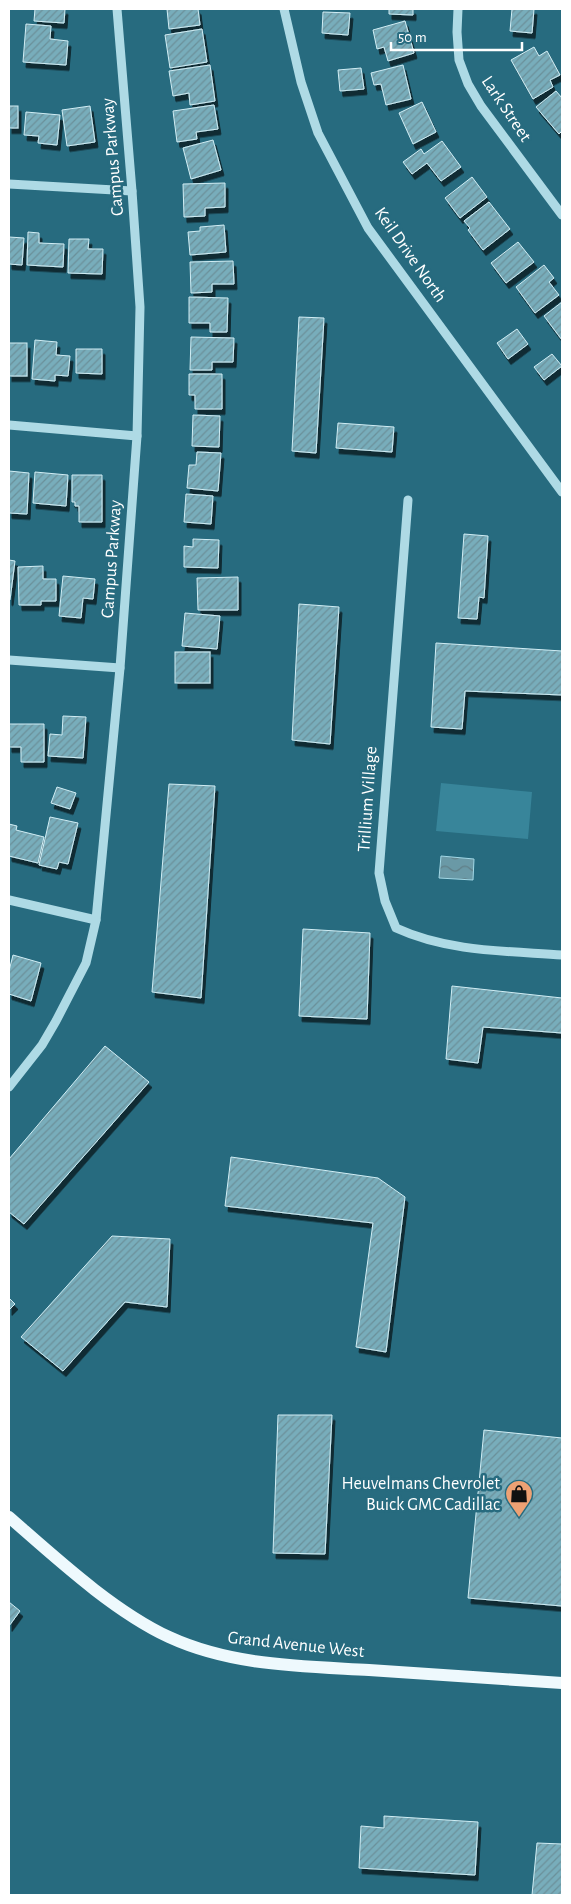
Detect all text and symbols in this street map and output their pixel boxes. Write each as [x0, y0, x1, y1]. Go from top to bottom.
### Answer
scale bar [391, 20, 522, 52]
text: 50 m [398, 30, 427, 45]
street label: Lark Street [478, 73, 535, 145]
street label: Campus Parkway [99, 97, 127, 217]
street label: Keil Drive North [371, 204, 449, 306]
street label: Campus Parkway [99, 499, 125, 619]
street label: Trillium Village [355, 745, 381, 853]
place label: Heuvelmans Chevrolet Buick GMC Cadillac [341, 1475, 500, 1514]
shop icon: Heuvelmans Chevrolet Buick GMC Cadillac [504, 1479, 534, 1518]
street label: Grand Avenue West [227, 1629, 365, 1661]

